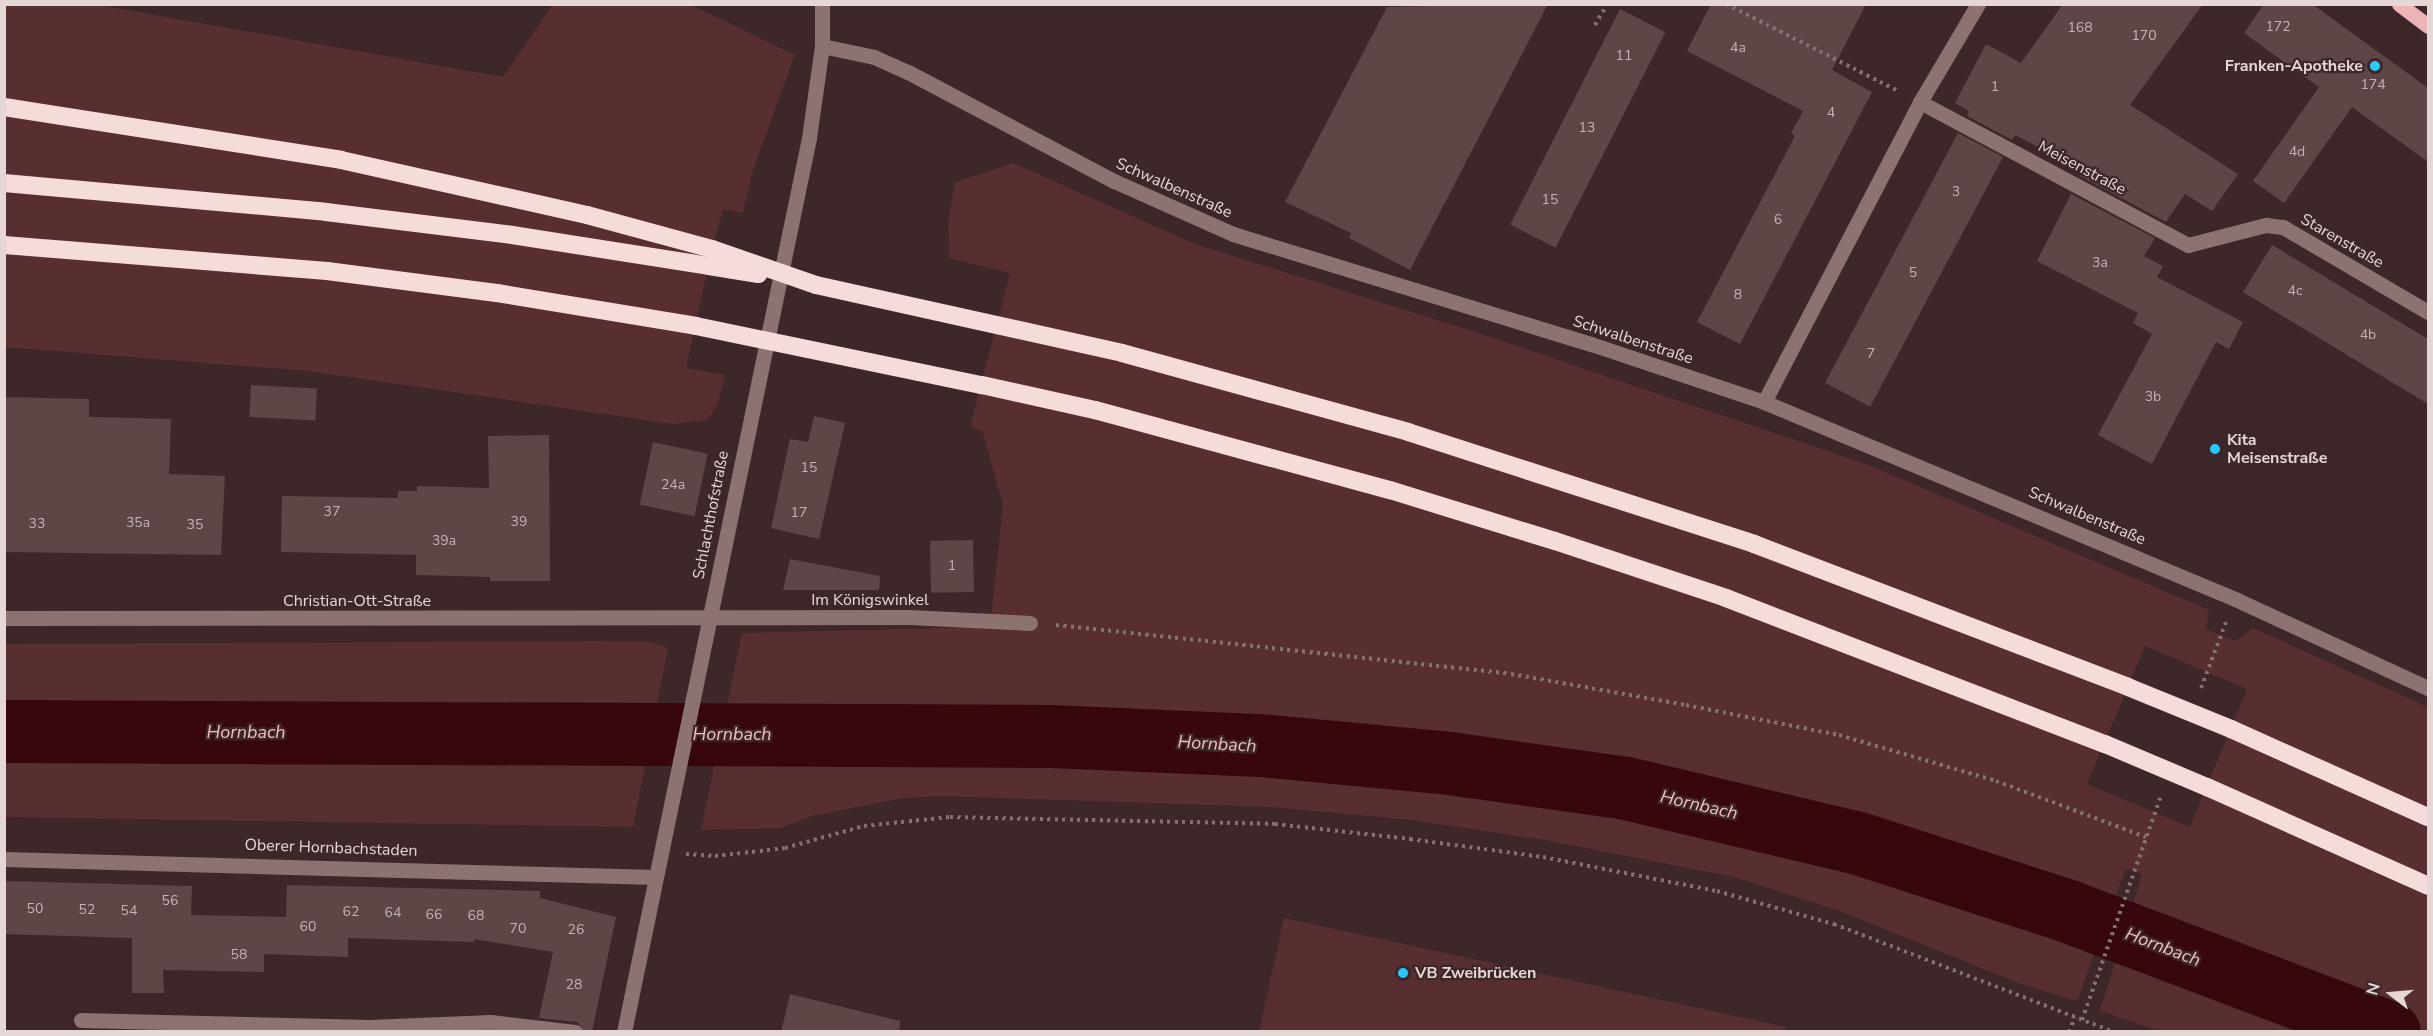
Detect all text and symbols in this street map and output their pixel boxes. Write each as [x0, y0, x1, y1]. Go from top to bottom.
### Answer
house number: 172 [2265, 19, 2291, 35]
house number: 168 [2067, 20, 2093, 36]
house number: 170 [2131, 28, 2157, 44]
house number: 4a [1730, 40, 1746, 56]
house number: 11 [1616, 48, 1632, 64]
place label: Franken-Apotheke [2225, 56, 2363, 76]
marker: Franken-Apotheke [2368, 59, 2382, 73]
house number: 174 [2360, 77, 2386, 93]
house number: 1 [1991, 79, 1999, 95]
house number: 4 [1827, 105, 1835, 121]
house number: 13 [1579, 120, 1595, 136]
street label: Meisenstraße [2035, 137, 2129, 199]
house number: 4d [2289, 144, 2305, 160]
street label: Schwalbenstraße [1113, 154, 1235, 222]
house number: 3 [1952, 184, 1960, 200]
house number: 15 [1542, 192, 1558, 208]
street label: Starenstraße [2297, 209, 2387, 273]
house number: 6 [1774, 212, 1782, 228]
house number: 3a [2092, 255, 2108, 271]
house number: 5 [1909, 265, 1917, 281]
house number: 4c [2288, 283, 2302, 299]
house number: 8 [1734, 287, 1742, 303]
street label: Schwalbenstraße [1570, 311, 1696, 369]
house number: 4b [2360, 327, 2376, 343]
house number: 7 [1867, 346, 1875, 362]
house number: 3b [2145, 389, 2161, 405]
place label: Kita Meisenstraße [2227, 430, 2327, 468]
marker: Kita Meisenstraße [2208, 442, 2222, 456]
street label: Schlachthofstraße [689, 449, 733, 581]
house number: 15 [801, 460, 817, 476]
house number: 24a [661, 477, 685, 493]
street label: Schwalbenstraße [2026, 483, 2148, 549]
house number: 37 [324, 504, 340, 520]
house number: 17 [791, 505, 807, 521]
house number: 39 [511, 514, 527, 530]
house number: 35a [126, 515, 150, 531]
house number: 33 [29, 516, 45, 532]
house number: 35 [187, 517, 203, 533]
house number: 39a [432, 533, 456, 549]
house number: 1 [948, 558, 956, 574]
street label: Im Königswinkel [811, 590, 929, 610]
street label: Christian-Ott-Straße [283, 591, 431, 611]
water label: Hornbach [207, 721, 285, 743]
water label: Hornbach [693, 723, 771, 745]
water label: Hornbach [1177, 731, 1257, 757]
water label: Hornbach [1658, 786, 1740, 824]
street label: Oberer Hornbachstaden [244, 835, 418, 861]
house number: 56 [162, 893, 178, 909]
house number: 50 [27, 901, 43, 917]
house number: 52 [79, 902, 95, 918]
house number: 54 [121, 903, 137, 919]
house number: 62 [343, 904, 359, 920]
house number: 64 [385, 905, 401, 921]
house number: 66 [426, 907, 442, 923]
house number: 68 [468, 908, 484, 924]
house number: 60 [300, 919, 316, 935]
house number: 70 [510, 921, 526, 937]
house number: 26 [568, 922, 584, 938]
water label: Hornbach [2122, 923, 2204, 971]
house number: 58 [231, 947, 247, 963]
place label: VB Zweibrücken [1415, 963, 1536, 983]
north arrow [2361, 964, 2421, 1024]
marker: VB Zweibrücken [1396, 966, 1410, 980]
house number: 28 [566, 977, 582, 993]
text: N [2361, 980, 2386, 998]

